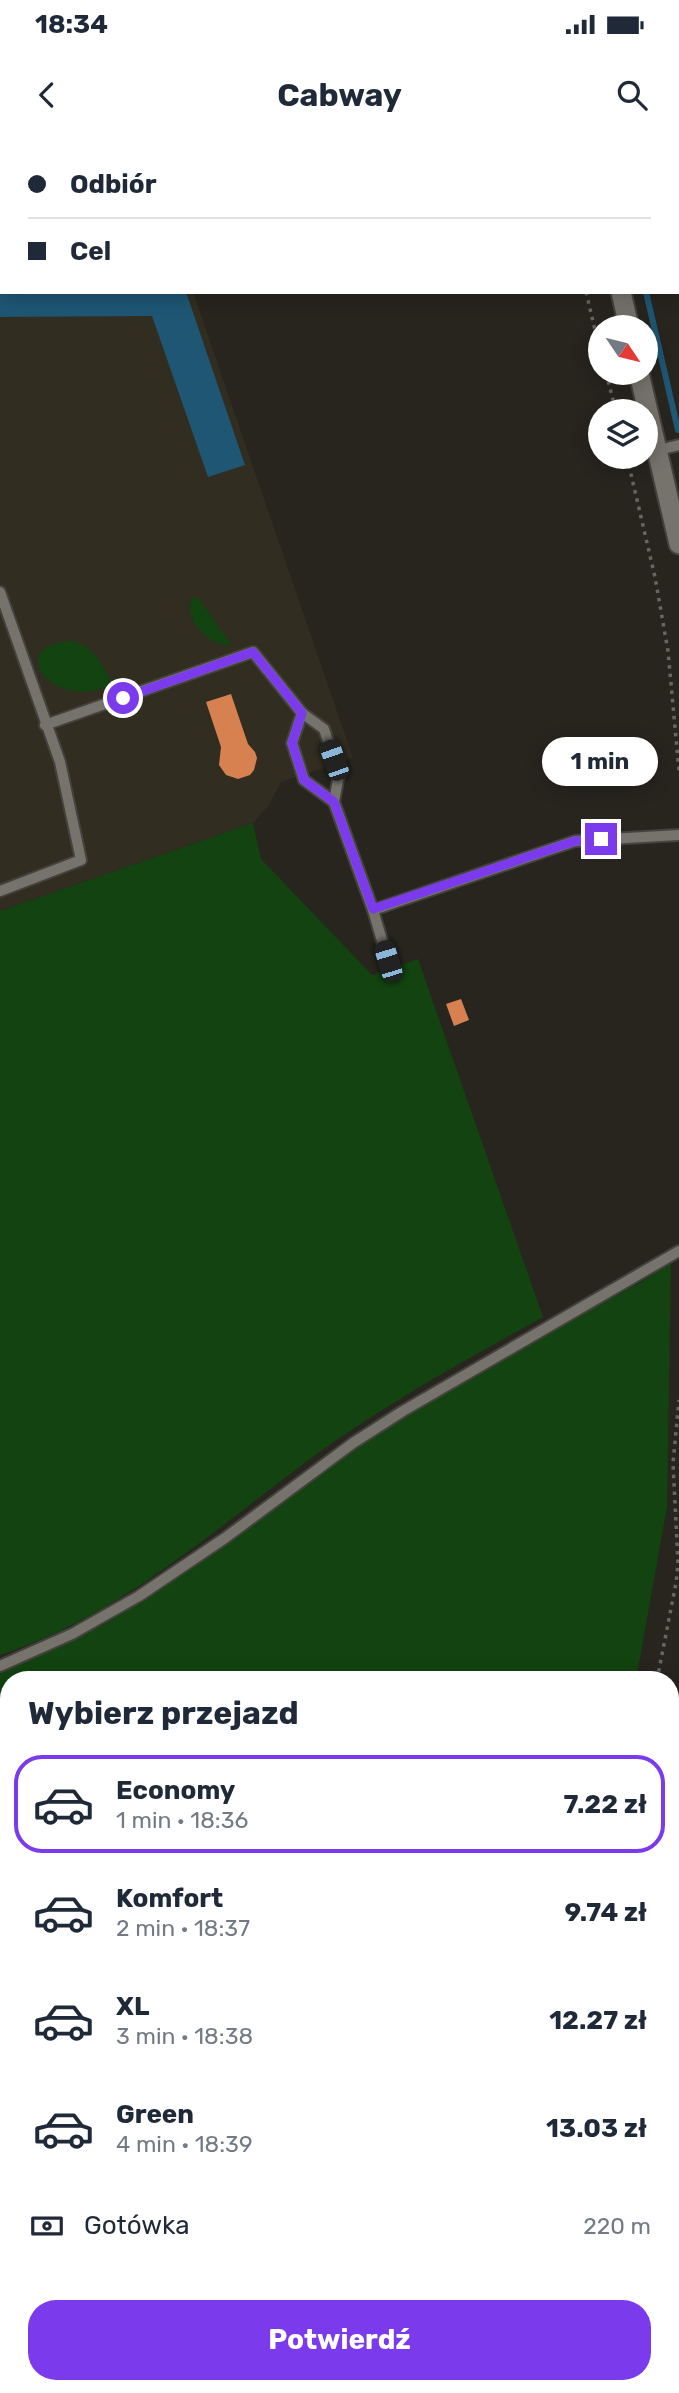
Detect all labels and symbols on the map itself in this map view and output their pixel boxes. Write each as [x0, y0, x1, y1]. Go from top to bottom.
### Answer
north arrow [588, 315, 658, 385]
route start [107, 682, 139, 714]
car [318, 737, 351, 783]
callout: 1 min [543, 738, 659, 786]
route end [585, 823, 617, 855]
car [372, 938, 405, 984]

